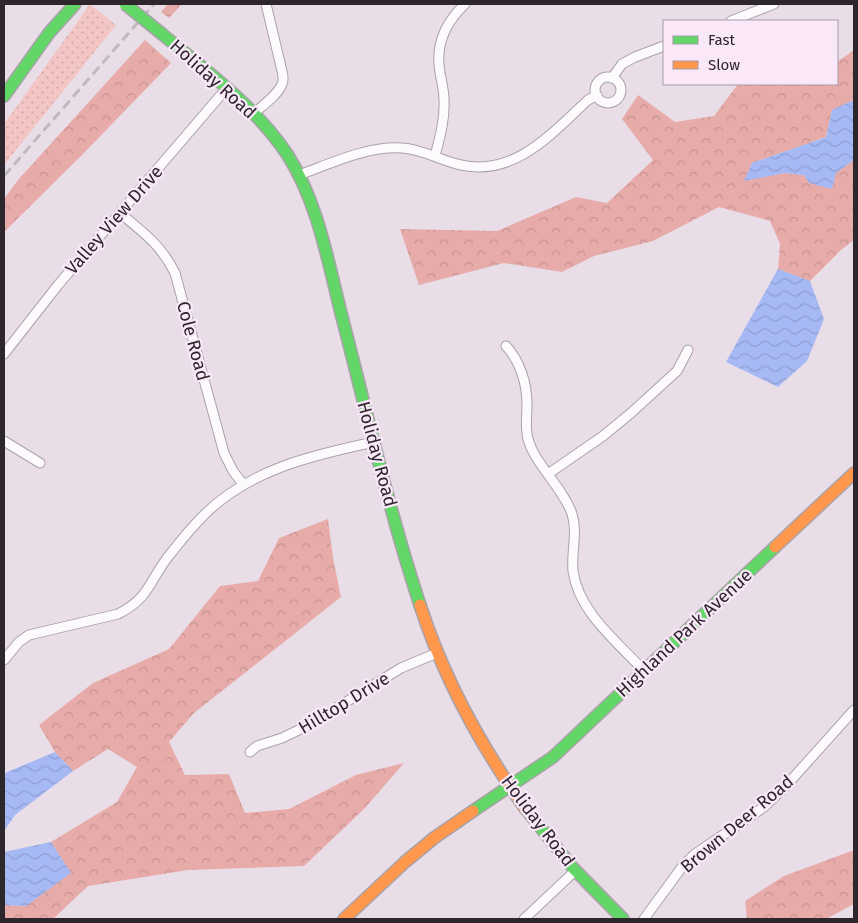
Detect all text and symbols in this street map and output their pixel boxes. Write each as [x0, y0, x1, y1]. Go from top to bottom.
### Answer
legend [663, 20, 838, 85]
text: Fast [708, 31, 735, 49]
street label: Holiday Road [165, 35, 261, 123]
text: Slow [708, 56, 740, 74]
street label: Valley View Drive [61, 161, 167, 279]
street label: Cole Road [172, 299, 214, 383]
street label: Holiday Road [352, 399, 402, 509]
street label: Highland Park Avenue [611, 564, 757, 702]
street label: Hilltop Drive [294, 667, 394, 739]
street label: Brown Deer Road [676, 770, 798, 878]
street label: Holiday Road [497, 771, 579, 871]

